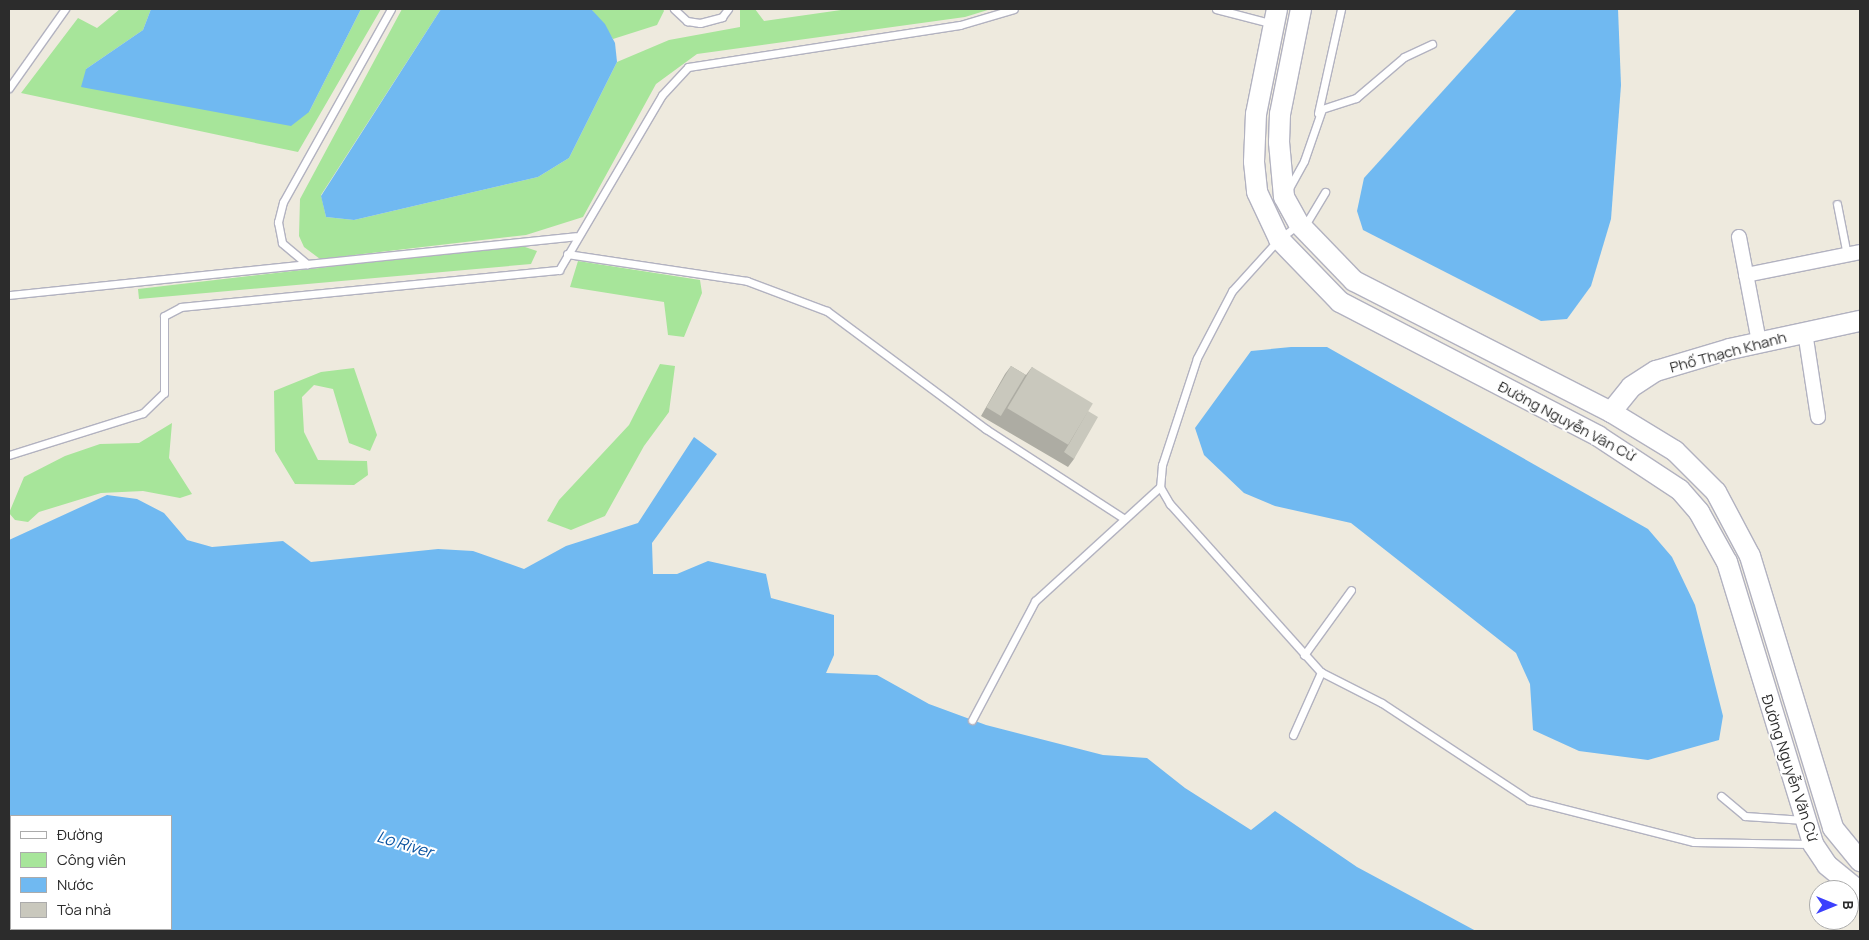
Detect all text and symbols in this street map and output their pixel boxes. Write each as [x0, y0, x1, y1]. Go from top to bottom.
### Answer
street label: Phố Thạch Khanh [1668, 328, 1788, 376]
street label: Đường Nguyễn Văn Cừ [1495, 377, 1639, 465]
street label: Đường Nguyễn Văn Cừ [1758, 692, 1822, 844]
legend [10, 815, 172, 930]
text: Đường [57, 824, 103, 845]
water label: Lo River [375, 826, 435, 862]
text: Công viên [57, 849, 126, 870]
text: Nước [57, 874, 94, 895]
north arrow [1809, 880, 1859, 930]
text: Tòa nhà [57, 899, 111, 920]
text: B [1839, 901, 1858, 909]

